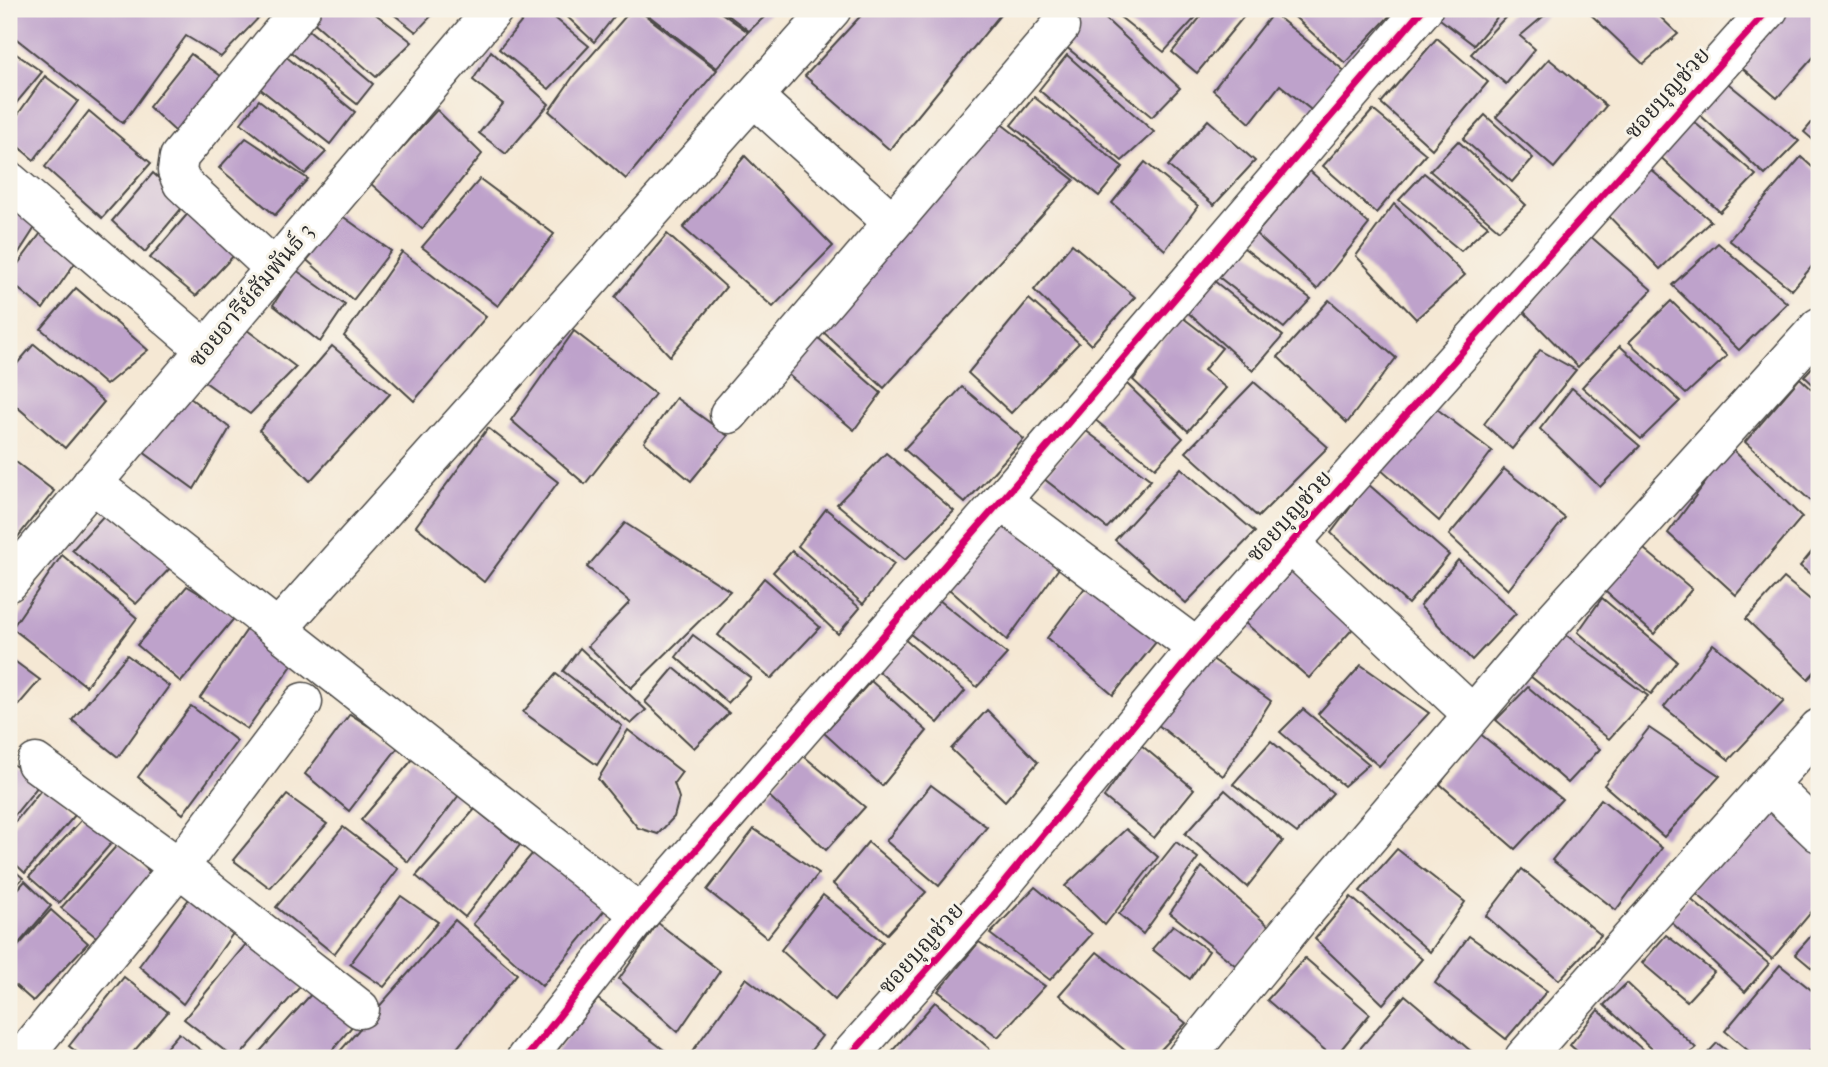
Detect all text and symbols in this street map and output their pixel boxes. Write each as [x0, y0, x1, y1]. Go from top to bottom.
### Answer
street label: ซอยบุญช่วย [1619, 41, 1716, 145]
street label: ซอยอารีย์สัมพันธ์ 3 [183, 218, 319, 372]
street label: ซอยบุญช่วย [1241, 464, 1338, 568]
street label: ซอยบุญช่วย [873, 896, 970, 1000]

